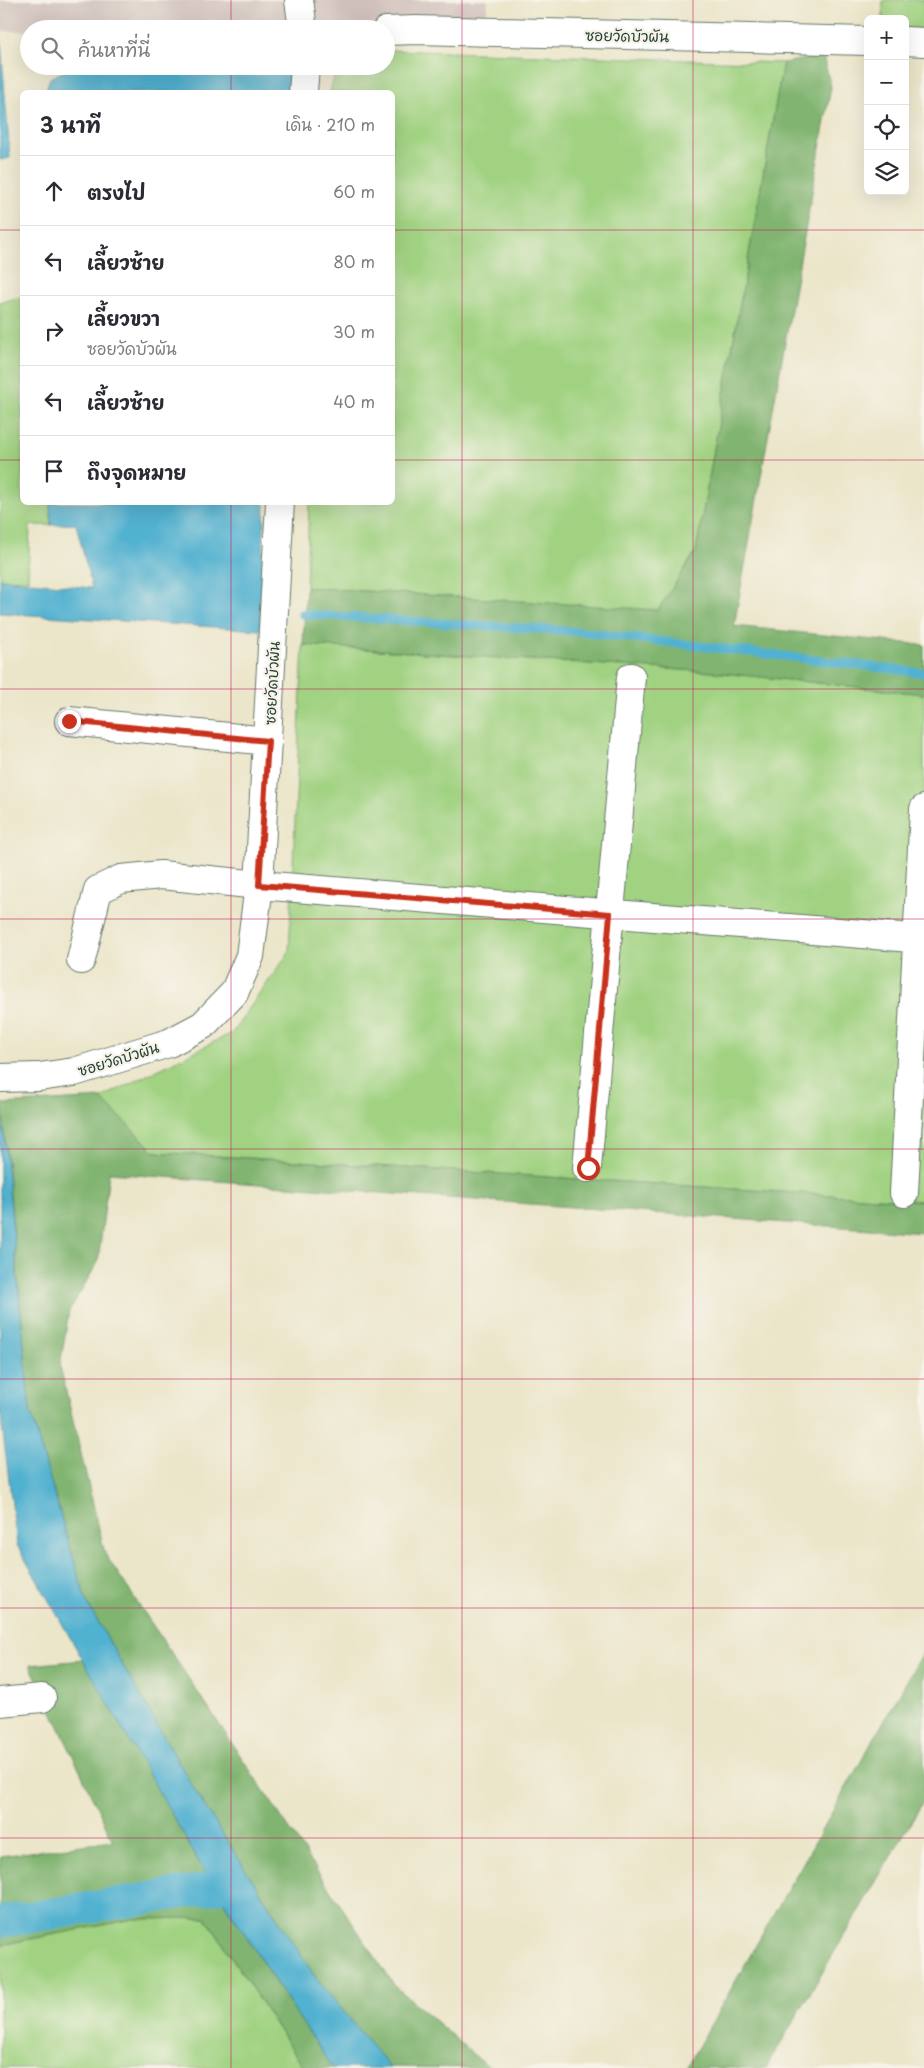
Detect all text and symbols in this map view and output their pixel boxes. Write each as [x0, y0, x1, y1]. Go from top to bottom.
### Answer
map controls [864, 15, 909, 195]
button: + [864, 15, 909, 60]
search box [20, 20, 395, 75]
street label: ซอยวัดบัวผัน [585, 23, 669, 47]
icon: search [38, 34, 66, 62]
text: ค้นหาที่นี่ [78, 35, 150, 63]
button: − [864, 60, 909, 105]
button: locate [864, 105, 909, 150]
text: 3 นาที [40, 108, 101, 140]
text: เดิน · 210 m [285, 112, 375, 136]
button: layers [864, 150, 909, 195]
icon: ahead [40, 177, 68, 205]
text: ตรงไป [87, 178, 145, 206]
text: 60 m [333, 179, 375, 203]
icon: left [40, 247, 68, 275]
text: เลี้ยวซ้าย [87, 248, 164, 276]
text: 80 m [333, 249, 375, 273]
text: เลี้ยวขวา [87, 304, 160, 332]
icon: right [40, 317, 68, 345]
text: 30 m [333, 319, 375, 343]
text: ซอยวัดบัวผัน [87, 336, 177, 360]
icon: left [40, 387, 68, 415]
text: เลี้ยวซ้าย [87, 388, 164, 416]
text: 40 m [333, 389, 375, 413]
icon: arrive [40, 457, 68, 485]
text: ถึงจุดหมาย [87, 458, 186, 486]
street label: ซอยวัดบัวผัน [257, 640, 285, 726]
route end [58, 710, 81, 733]
street label: ซอยวัดบัวผัน [74, 1035, 162, 1081]
route start [577, 1157, 600, 1180]

